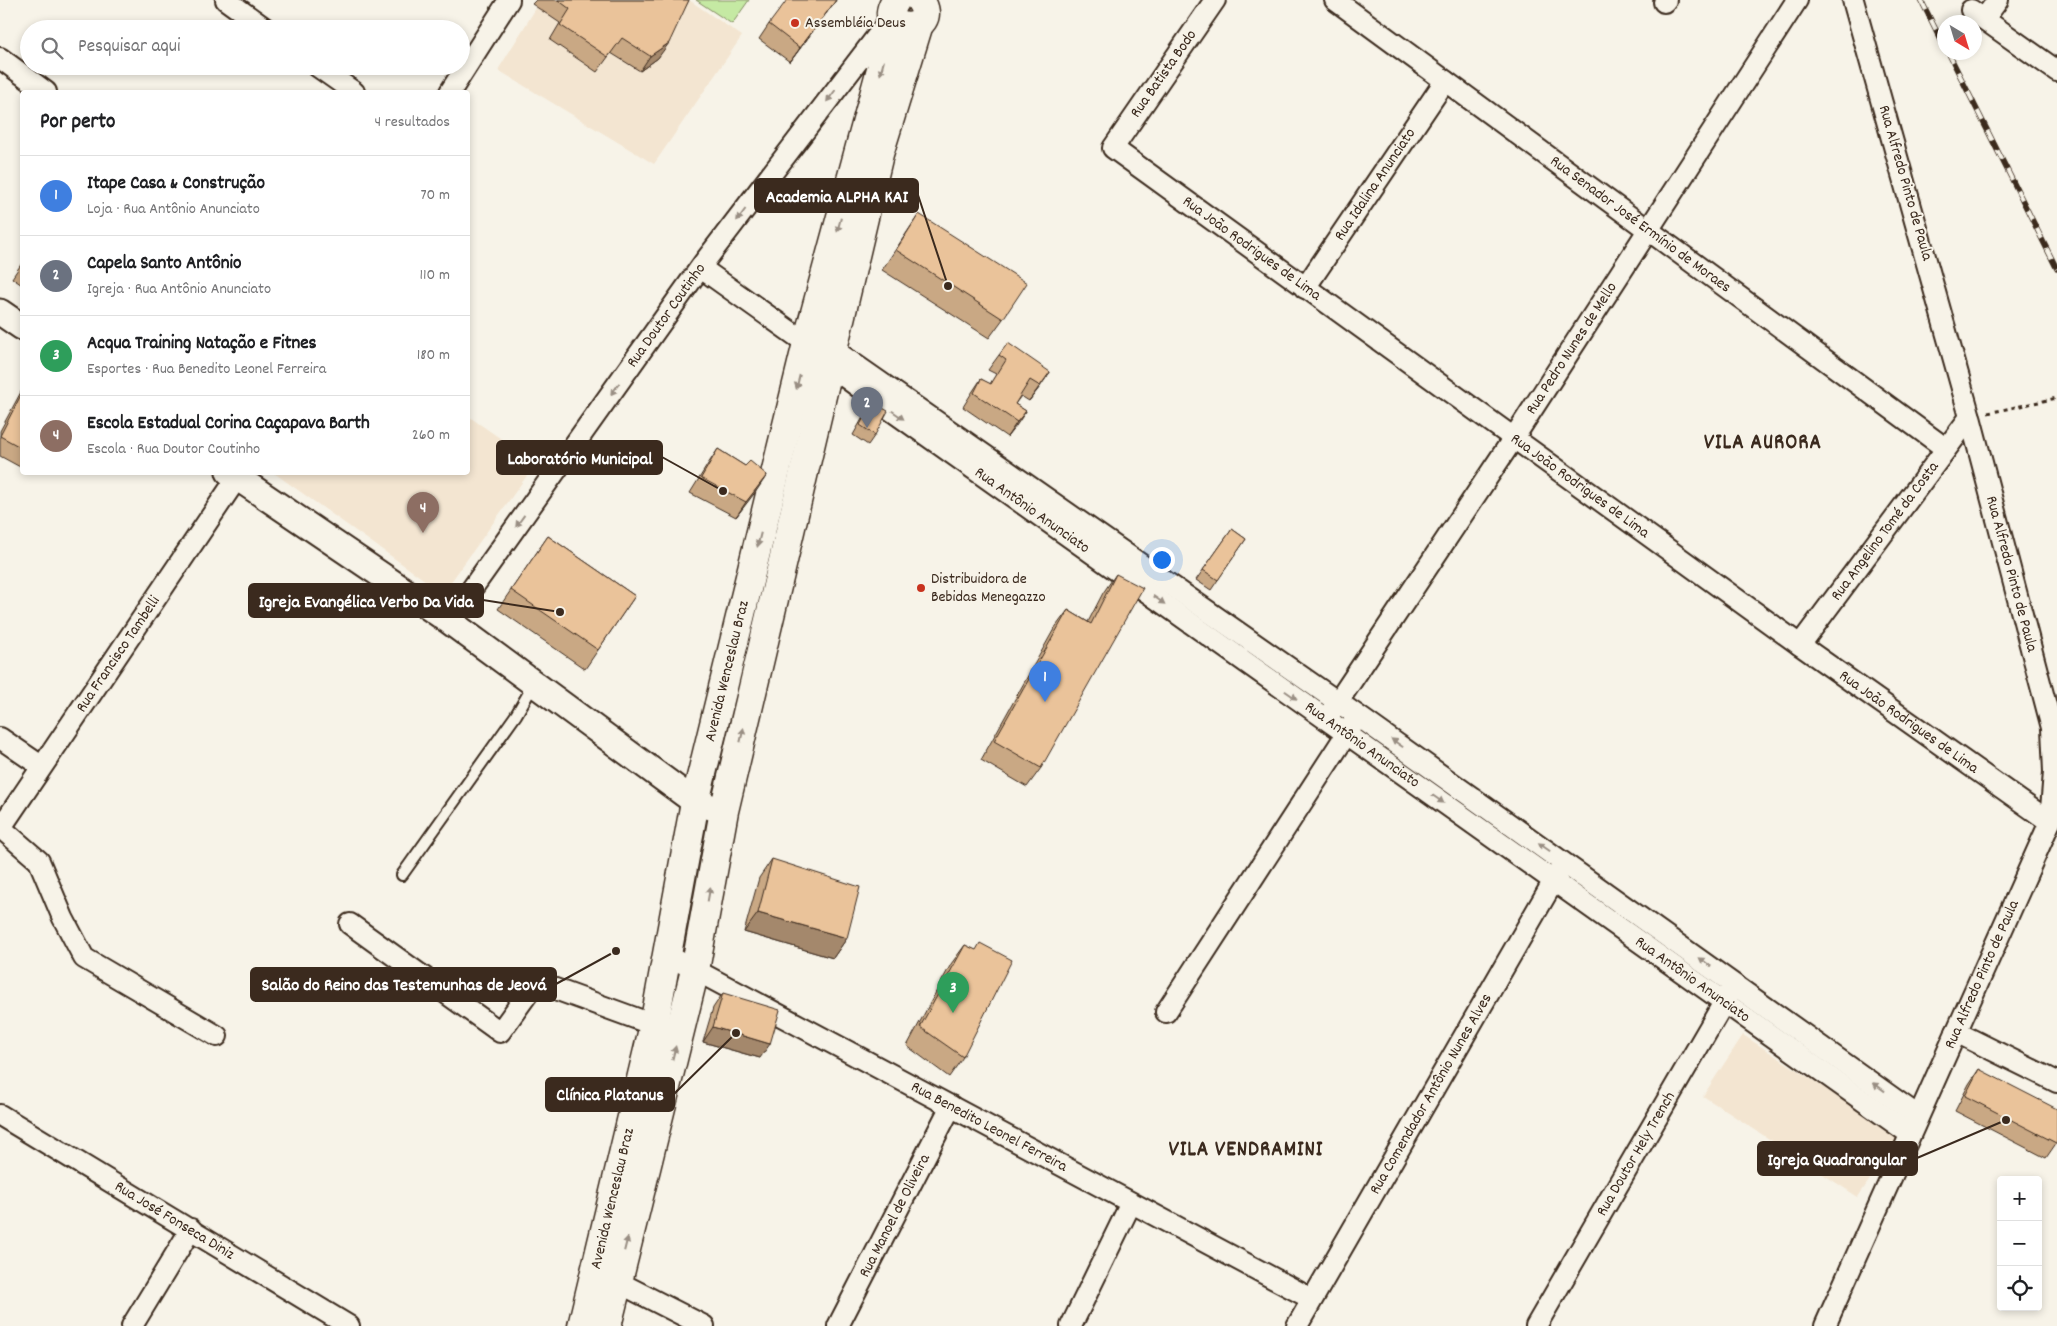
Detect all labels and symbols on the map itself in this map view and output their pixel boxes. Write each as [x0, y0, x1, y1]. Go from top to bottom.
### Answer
place label: Assembléia Deus [805, 12, 906, 35]
north arrow [1937, 15, 1982, 60]
marker: Assembléia Deus [789, 17, 801, 29]
street label: Rua Batista Bodo [1125, 25, 1203, 123]
one-way arrow [877, 60, 885, 75]
one-way arrow [826, 89, 836, 103]
street label: Rua Alfredo Pinto de Paula [1872, 103, 1938, 264]
street label: Rua Idalina Anunciato [1329, 124, 1421, 245]
street label: Rua Senador José Ermínio de Moraes [1545, 150, 1736, 299]
callout: Academia ALPHA KAI [755, 179, 918, 212]
text: Academia ALPHA KAI [766, 186, 909, 211]
street label: Rua João Rodrigues de Lima [1178, 190, 1326, 307]
one-way arrow [736, 208, 746, 222]
one-way arrow [835, 217, 843, 232]
street label: Rua Doutor Coutinho [621, 258, 711, 372]
street label: Rua Pedro Nunes de Mello [1520, 278, 1623, 419]
one-way arrow [794, 374, 802, 389]
one-way arrow [610, 382, 620, 395]
pin: 2 [851, 387, 883, 428]
one-way arrow [891, 410, 905, 420]
street label: Rua João Rodrigues de Lima [1506, 428, 1654, 544]
district label: VILA AURORA [1704, 429, 1822, 459]
callout: Laboratório Municipal [497, 441, 662, 474]
text: Laboratório Municipal [508, 448, 653, 473]
street label: Rua Angelino Tomé da Costa [1825, 456, 1945, 606]
street label: Rua Antônio Anunciato [970, 461, 1094, 559]
pin: 4 [407, 492, 439, 533]
street label: Rua Alfredo Pinto de Paula [1979, 493, 2043, 655]
one-way arrow [515, 514, 525, 528]
one-way arrow [755, 532, 763, 547]
your location [1149, 547, 1175, 573]
place label: Distribuidora de Bebidas Menegazzo [931, 568, 1046, 609]
marker: Distribuidora de Bebidas Menegazzo [915, 582, 927, 594]
callout: Igreja Evangélica Verbo Da Vida [249, 584, 483, 617]
street label: Rua Francisco Tambelli [70, 591, 166, 717]
text: Igreja Evangélica Verbo Da Vida [259, 591, 474, 616]
one-way arrow [1152, 595, 1165, 605]
street label: Avenida Wenceslau Braz [699, 598, 755, 744]
pin: 1 [1029, 661, 1061, 702]
street label: Rua João Rodrigues de Lima [1834, 665, 1984, 780]
one-way arrow [1284, 689, 1297, 700]
street label: Rua Antônio Anunciato [1300, 696, 1425, 794]
one-way arrow [738, 728, 746, 743]
one-way arrow [1390, 738, 1404, 748]
one-way arrow [1431, 794, 1444, 804]
one-way arrow [1537, 842, 1550, 852]
one-way arrow [705, 886, 713, 902]
street label: Rua Alfredo Pinto de Paula [1939, 896, 2025, 1053]
street label: Rua Antônio Anunciato [1630, 931, 1755, 1028]
one-way arrow [1698, 957, 1711, 967]
callout: Salão do Reino das Testemunhas de Jeová [251, 968, 556, 1001]
pin: 3 [937, 972, 969, 1013]
text: Salão do Reino das Testemunhas de Jeová [262, 974, 547, 999]
street label: Rua Comendador Antônio Nunes Alves [1364, 989, 1498, 1199]
one-way arrow [670, 1045, 678, 1060]
street label: Rua Benedito Leonel Ferreira [907, 1076, 1072, 1178]
callout: Clínica Platanus [546, 1078, 674, 1111]
one-way arrow [1873, 1082, 1886, 1093]
text: Clínica Platanus [556, 1084, 664, 1109]
street label: Rua Doutor Hely Trench [1591, 1087, 1681, 1220]
street label: Avenida Wenceslau Braz [584, 1126, 640, 1272]
district label: VILA VENDRAMINI [1169, 1136, 1323, 1166]
callout: Igreja Quadrangular [1758, 1142, 1917, 1175]
street label: Rua Manoel de Oliveira [853, 1149, 936, 1282]
text: Igreja Quadrangular [1768, 1149, 1907, 1174]
street label: Rua José Fonseca Diniz [110, 1175, 239, 1266]
one-way arrow [622, 1237, 630, 1252]

